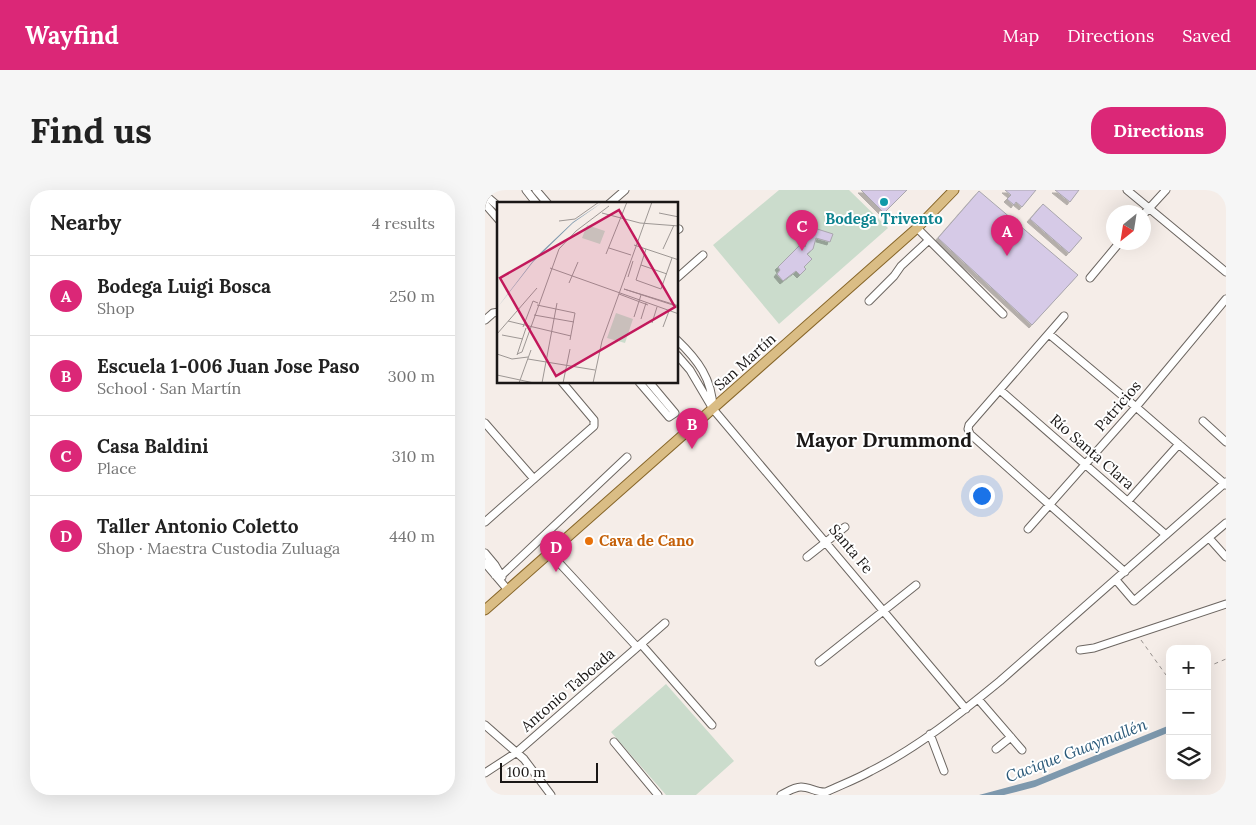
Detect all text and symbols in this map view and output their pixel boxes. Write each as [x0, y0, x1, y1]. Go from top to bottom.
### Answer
text: Wayfind [25, 20, 119, 51]
text: Map [1003, 24, 1039, 47]
text: Directions [1067, 24, 1154, 47]
text: Saved [1182, 24, 1231, 47]
button: Directions [1091, 107, 1226, 154]
text: Find us [30, 108, 152, 153]
marker: Bodega Trivento [878, 196, 890, 208]
inset map [497, 202, 679, 384]
north arrow [1106, 205, 1151, 250]
text: Nearby [50, 209, 121, 236]
place label: Bodega Trivento [825, 209, 943, 228]
pin: C [786, 210, 818, 251]
text: 4 results [372, 213, 435, 233]
pin: A [991, 215, 1023, 256]
text: Bodega Luigi Bosca [97, 274, 271, 298]
text: A [61, 286, 71, 306]
text: 250 m [389, 286, 435, 306]
text: Shop [97, 298, 135, 318]
street label: San Martín [710, 329, 779, 394]
text: Escuela 1-006 Juan Jose Paso [97, 354, 360, 378]
text: B [61, 366, 71, 386]
text: 300 m [388, 366, 435, 386]
street label: Patricios [1090, 376, 1145, 435]
text: School · San Martín [97, 378, 241, 398]
pin: B [676, 408, 708, 449]
street label: Río Santa Clara [1046, 410, 1139, 494]
district label: Mayor Drummond [796, 427, 972, 452]
text: Casa Baldini [97, 434, 209, 458]
text: C [60, 446, 72, 466]
text: 310 m [392, 446, 435, 466]
text: Place [97, 458, 136, 478]
your location [969, 483, 995, 509]
text: Taller Antonio Coletto [97, 514, 299, 538]
street label: Santa Fe [825, 520, 878, 577]
text: D [60, 526, 72, 546]
text: 440 m [389, 526, 435, 546]
pin: D [540, 531, 572, 572]
place label: Cava de Cano [599, 531, 695, 550]
marker: Cava de Cano [583, 535, 595, 547]
text: Shop · Maestra Custodia Zuluaga [97, 538, 340, 558]
street label: Antonio Taboada [516, 644, 619, 736]
map controls [1166, 645, 1211, 780]
button: + [1166, 645, 1211, 690]
button: − [1166, 690, 1211, 735]
water label: Cacique Guaymallén [1002, 714, 1150, 786]
button: layers [1166, 735, 1211, 780]
scale bar [500, 760, 597, 783]
text: 100 m [507, 763, 546, 781]

